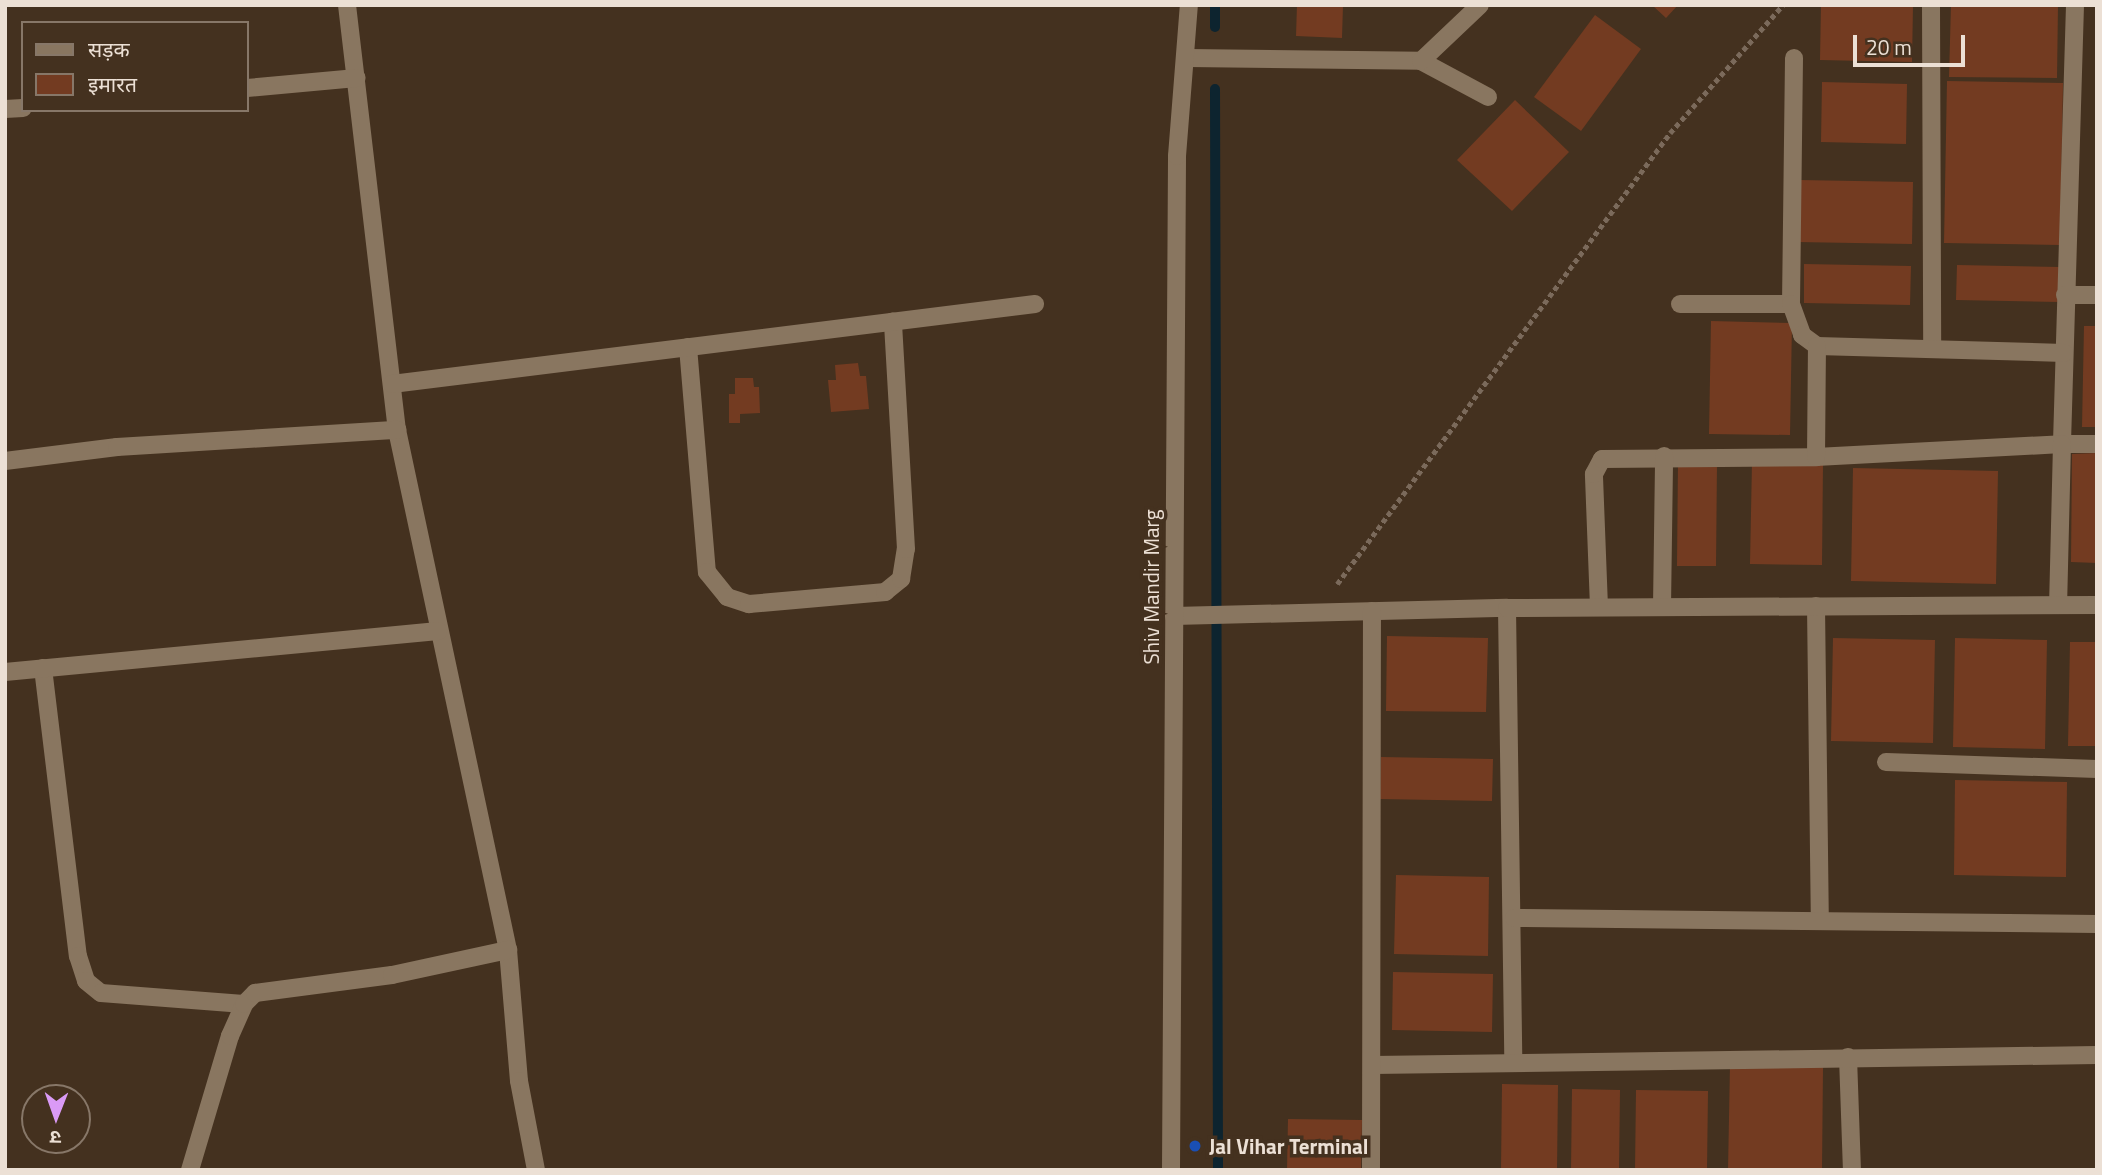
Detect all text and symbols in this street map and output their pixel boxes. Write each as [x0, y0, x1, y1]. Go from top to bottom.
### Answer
legend [21, 21, 248, 112]
scale bar [1857, 21, 1969, 65]
text: 20 m [1866, 31, 1912, 63]
text: सड़क [88, 33, 130, 65]
text: इमारत [88, 68, 137, 100]
street label: Shiv Mandir Marg [1138, 509, 1164, 665]
north arrow [21, 1084, 91, 1154]
text: उ [50, 1124, 61, 1153]
place label: Jal Vihar Terminal [1209, 1133, 1368, 1159]
marker: Jal Vihar Terminal [1187, 1138, 1203, 1154]

